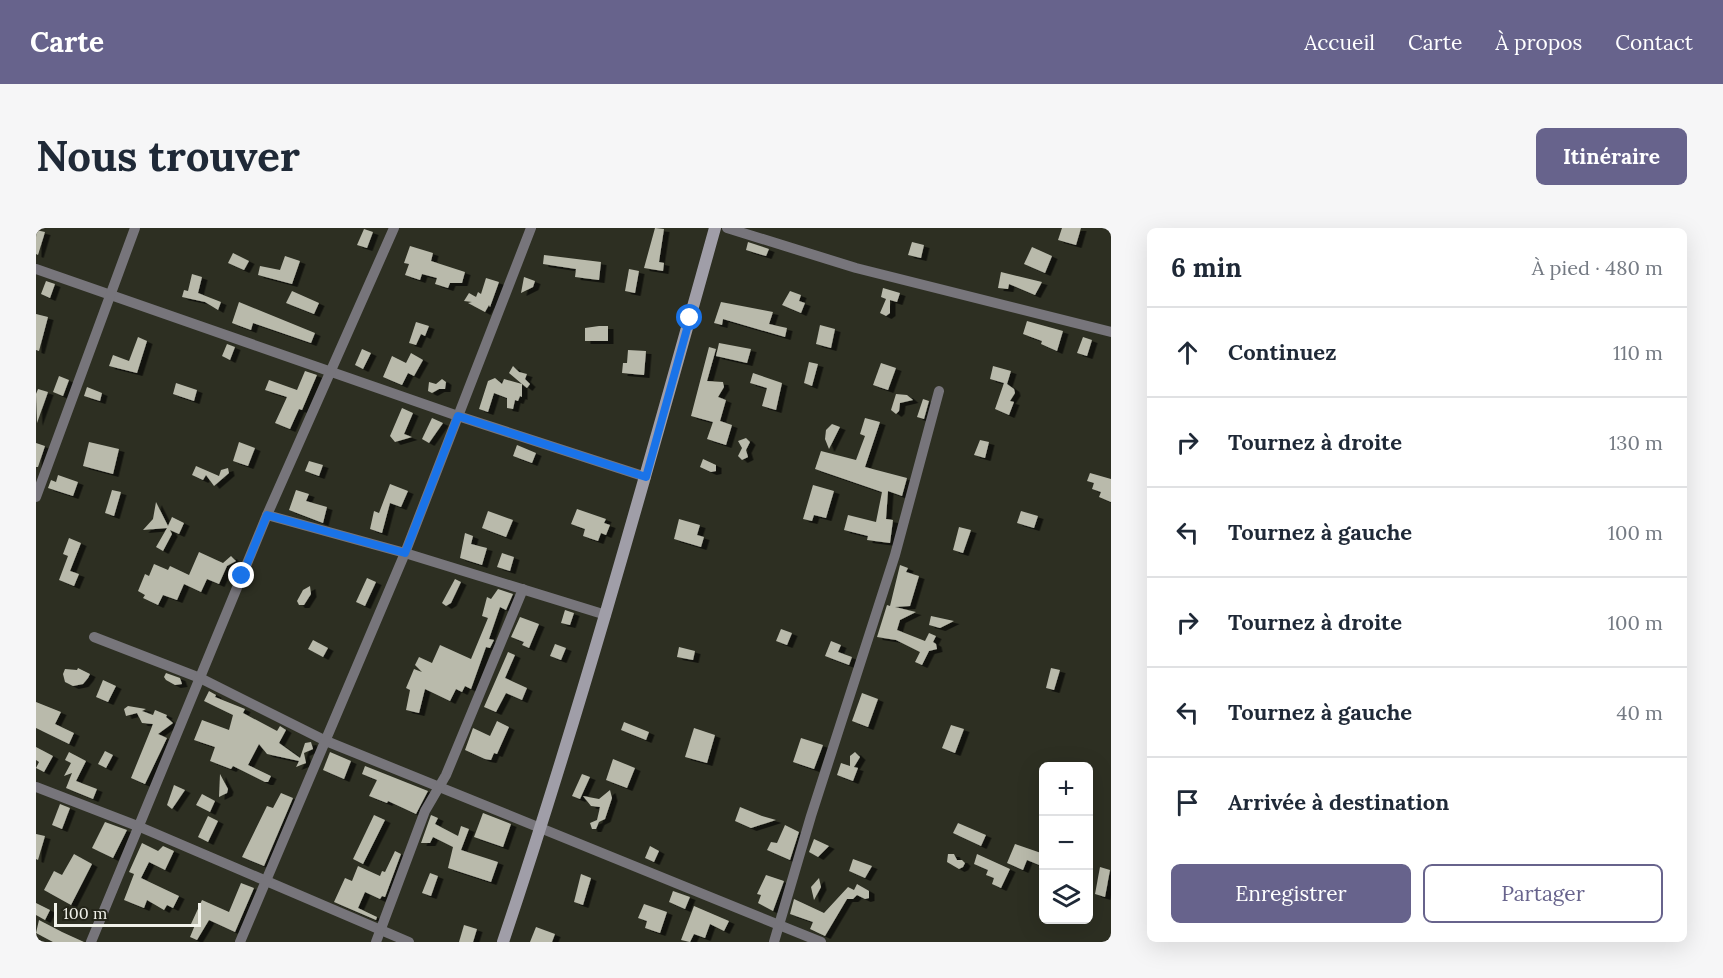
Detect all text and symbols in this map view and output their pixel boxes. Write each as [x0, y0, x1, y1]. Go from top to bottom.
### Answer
text: Carte [30, 24, 104, 60]
text: Accueil [1304, 29, 1375, 56]
text: Carte [1408, 29, 1462, 56]
text: À propos [1495, 29, 1582, 56]
text: Contact [1615, 29, 1693, 56]
button: Itinéraire [1536, 128, 1687, 185]
text: Nous trouver [36, 129, 300, 183]
text: 6 min [1171, 251, 1242, 284]
text: À pied · 480 m [1532, 255, 1663, 280]
route start [676, 304, 702, 330]
icon: ahead [1171, 336, 1204, 369]
text: Continuez [1228, 338, 1336, 366]
text: 110 m [1613, 340, 1663, 365]
icon: right [1171, 426, 1204, 459]
text: Tournez à droite [1228, 428, 1402, 456]
text: 130 m [1609, 430, 1663, 455]
icon: left [1171, 516, 1204, 549]
text: Tournez à gauche [1228, 518, 1412, 546]
text: 100 m [1608, 520, 1663, 545]
route end [228, 562, 254, 588]
icon: right [1171, 606, 1204, 639]
text: Tournez à droite [1228, 608, 1402, 636]
text: 100 m [1608, 610, 1663, 635]
icon: left [1171, 696, 1204, 729]
text: Tournez à gauche [1228, 698, 1412, 726]
text: 40 m [1617, 700, 1663, 725]
map controls [1039, 762, 1093, 924]
button: + [1039, 762, 1093, 816]
icon: arrive [1171, 786, 1204, 819]
text: Arrivée à destination [1228, 788, 1449, 816]
button: − [1039, 816, 1093, 870]
button: Enregistrer [1171, 864, 1411, 923]
button: Partager [1423, 864, 1663, 923]
button: layers [1039, 870, 1093, 924]
scale bar [54, 900, 201, 928]
text: 100 m [63, 903, 107, 923]

